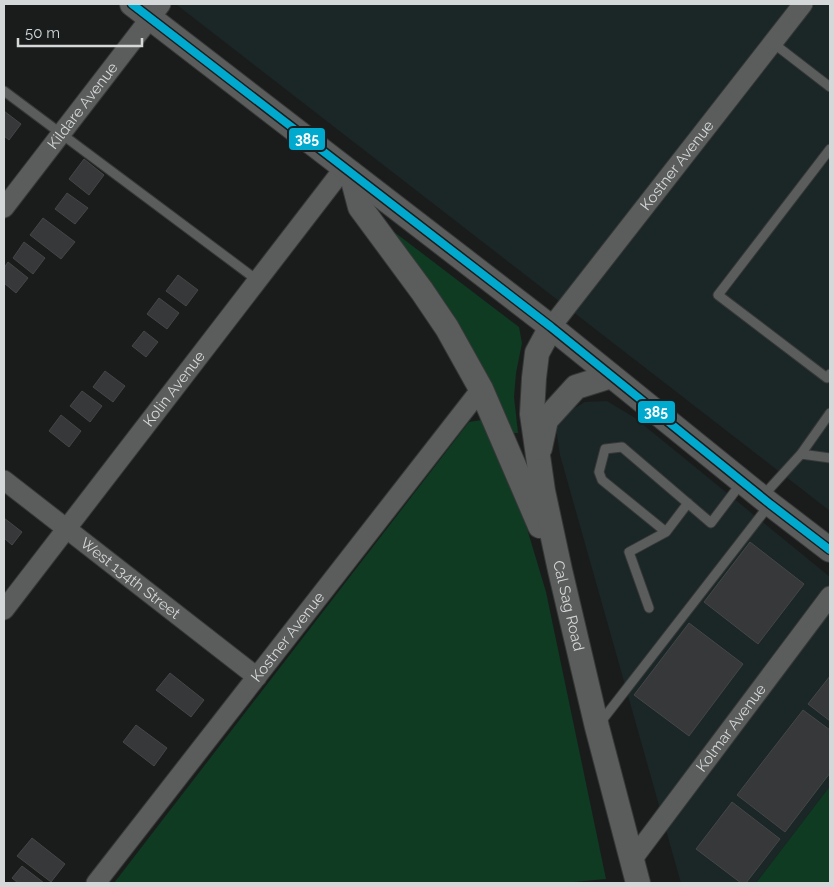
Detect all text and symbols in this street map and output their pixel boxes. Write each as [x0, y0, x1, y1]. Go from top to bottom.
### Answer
scale bar [18, 15, 141, 47]
text: 50 m [25, 24, 60, 42]
street label: Kildare Avenue [44, 59, 122, 153]
street label: Kostner Avenue [636, 117, 718, 214]
line badge: 385 [288, 127, 326, 151]
text: 385 [295, 131, 319, 147]
street label: Kolin Avenue [139, 347, 209, 430]
line badge: 385 [637, 400, 676, 424]
text: 385 [644, 404, 668, 420]
street label: West 134th Street [77, 534, 184, 623]
street label: Cal Sag Road [549, 559, 588, 653]
street label: Kostner Avenue [247, 588, 328, 685]
street label: Kolmar Avenue [692, 680, 770, 775]

